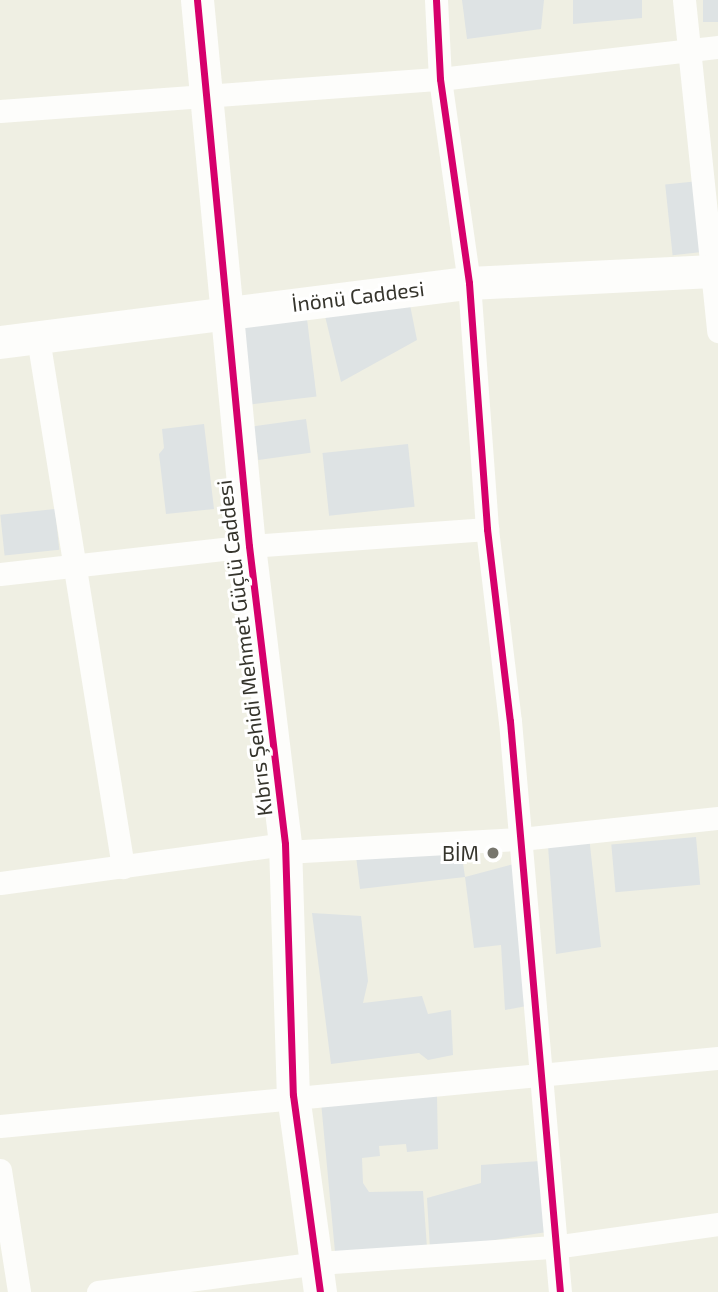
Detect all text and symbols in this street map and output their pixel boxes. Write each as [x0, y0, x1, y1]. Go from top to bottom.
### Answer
street label: İnönü Caddesi [290, 275, 426, 317]
street label: Kıbrıs Şehidi Mehmet Güçlü Caddesi [211, 479, 277, 817]
place label: BİM [442, 840, 479, 866]
marker: BİM [485, 845, 501, 861]

